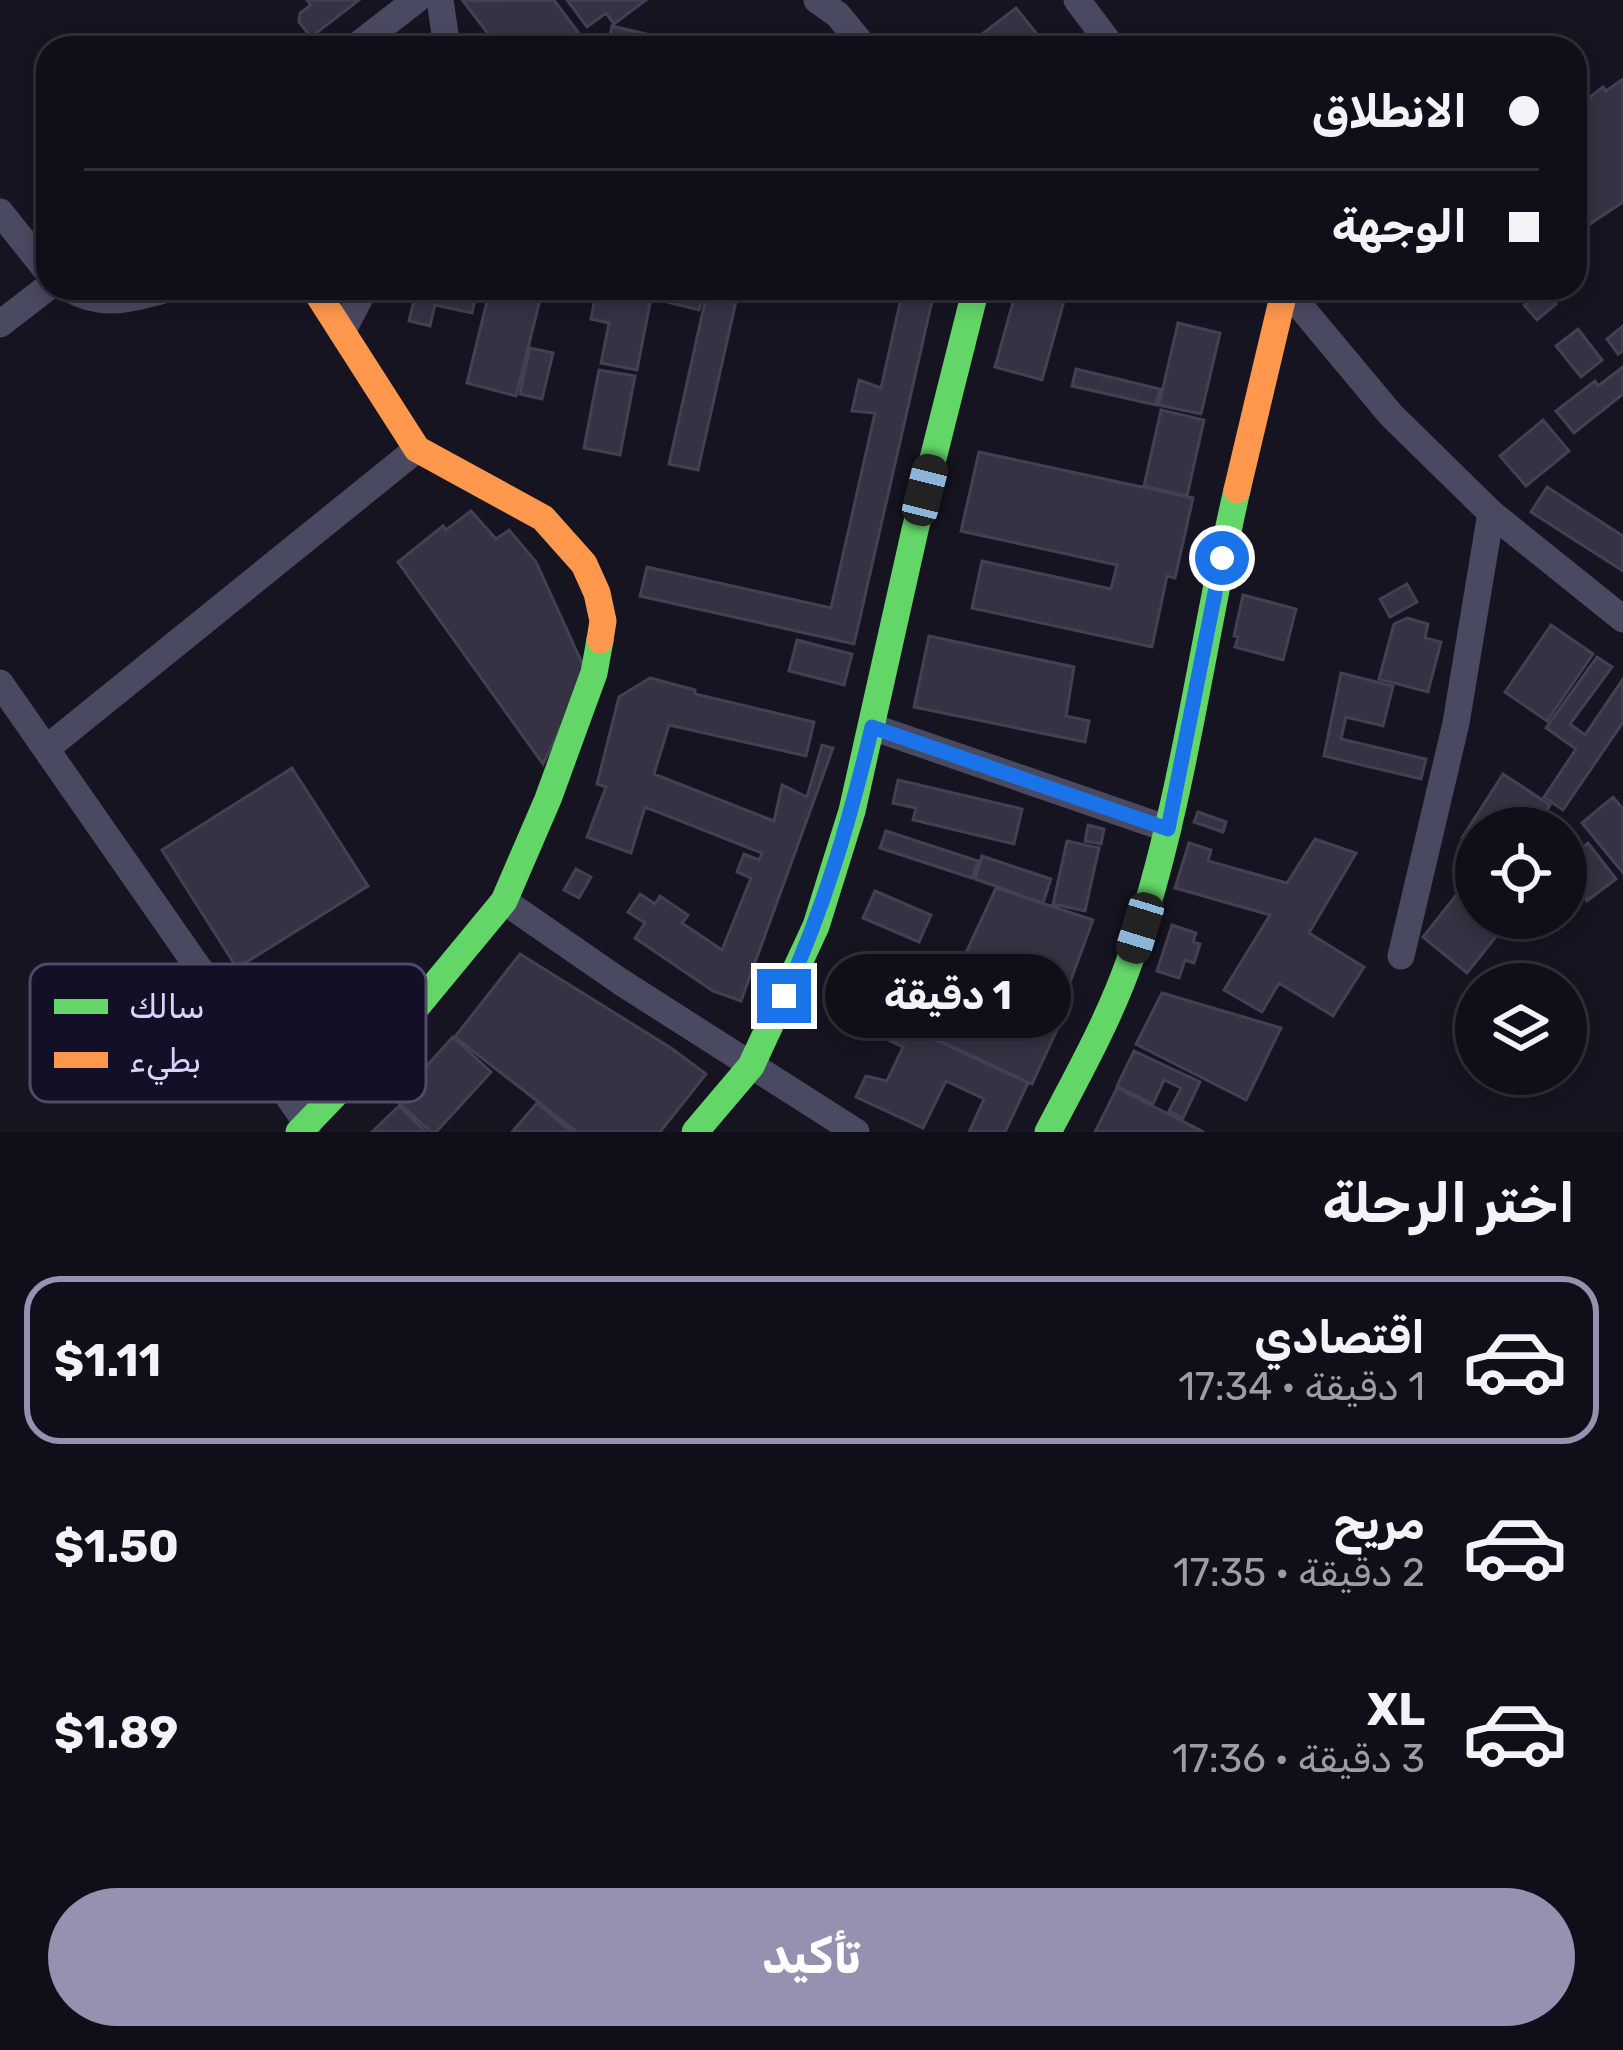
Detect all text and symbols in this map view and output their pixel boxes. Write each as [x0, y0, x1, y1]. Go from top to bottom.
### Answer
text: الانطلاق [1312, 85, 1467, 138]
text: الوجهة [1332, 200, 1467, 253]
car [899, 451, 951, 529]
route start [1195, 531, 1249, 585]
map controls [1455, 807, 1587, 1095]
button: locate [1455, 807, 1587, 939]
car [1112, 888, 1168, 968]
callout: 1 دقيقة [826, 954, 1072, 1038]
button: layers [1455, 963, 1587, 1095]
legend [30, 964, 426, 1102]
route end [757, 969, 811, 1023]
text: 1 دقيقة [884, 973, 1012, 1019]
text: سالك [129, 987, 205, 1026]
text: بطيء [129, 1041, 201, 1086]
text: اختر الرحلة [1323, 1172, 1575, 1236]
icon: car [1461, 1306, 1569, 1414]
text: اقتصادي [1254, 1311, 1425, 1364]
text: $1.11 [54, 1334, 161, 1387]
text: 1 دقيقة · 17:34 [1178, 1364, 1425, 1410]
icon: car [1461, 1492, 1569, 1600]
text: مريح [1333, 1497, 1425, 1550]
text: $1.50 [54, 1520, 179, 1573]
text: 2 دقيقة · 17:35 [1173, 1550, 1425, 1596]
icon: car [1461, 1678, 1569, 1786]
text: XL [1367, 1683, 1425, 1736]
text: $1.89 [54, 1706, 178, 1759]
text: 3 دقيقة · 17:36 [1172, 1736, 1425, 1782]
button: تأكيد [48, 1888, 1575, 2026]

